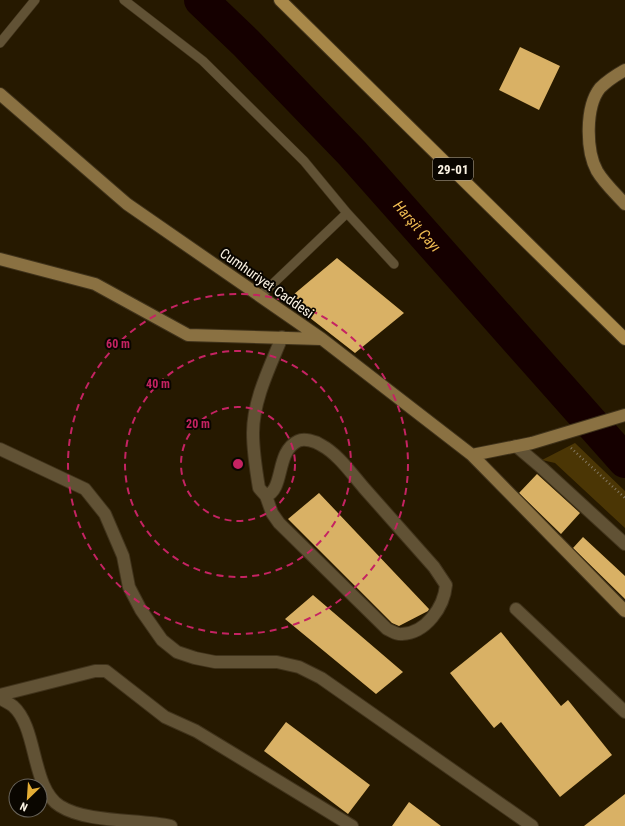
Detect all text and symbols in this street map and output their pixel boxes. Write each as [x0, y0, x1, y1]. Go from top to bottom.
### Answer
road number: 29-01 [433, 158, 473, 180]
water label: Harşit Çayı [389, 197, 445, 256]
street label: Cumhuriyet Caddesi [217, 245, 317, 321]
text: 60 m [106, 337, 130, 351]
text: 40 m [146, 377, 170, 391]
text: 20 m [186, 417, 210, 431]
centre of rings [231, 457, 245, 471]
north arrow [8, 778, 48, 818]
text: N [18, 799, 30, 814]

